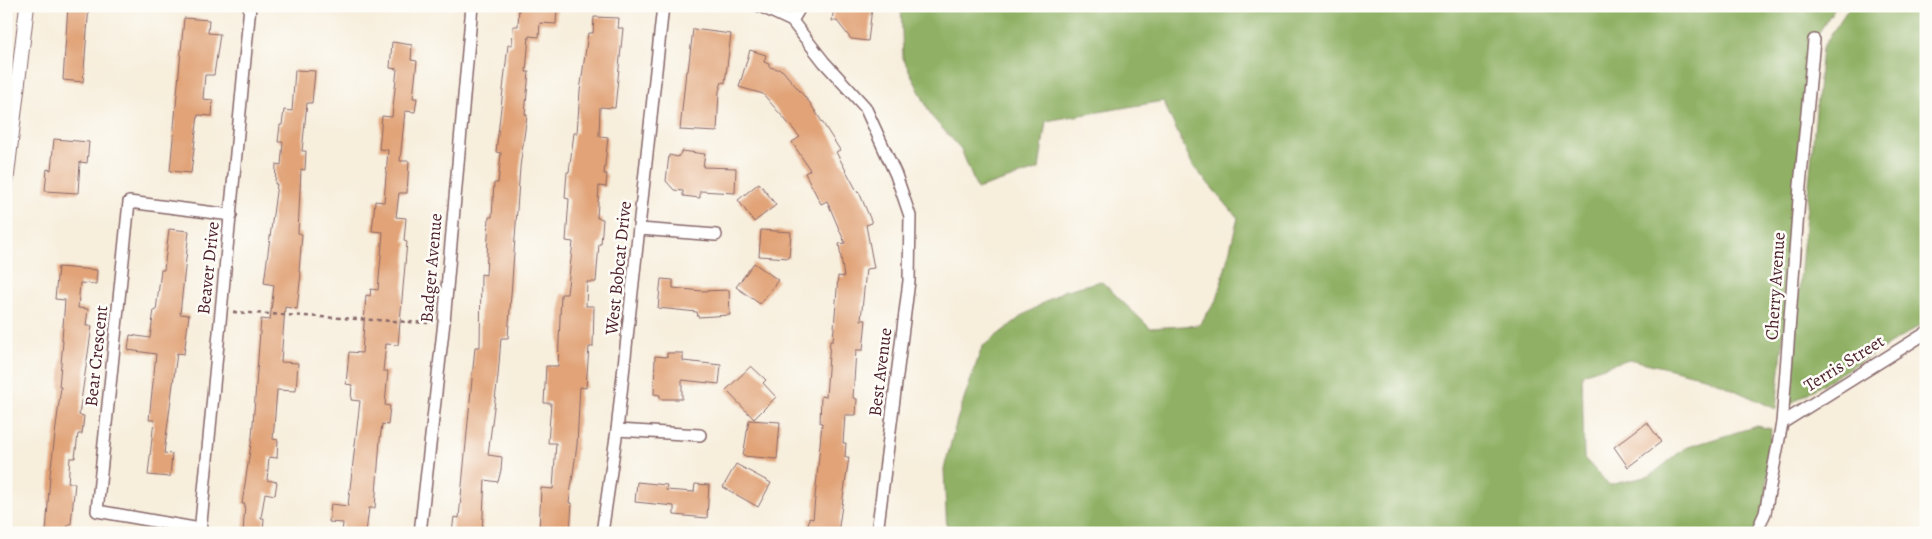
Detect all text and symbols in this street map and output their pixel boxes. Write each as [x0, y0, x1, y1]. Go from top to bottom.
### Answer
street label: West Bobcat Drive [599, 200, 637, 337]
street label: Badger Avenue [414, 212, 448, 324]
street label: Beaver Drive [191, 220, 225, 316]
street label: Cherry Avenue [1759, 231, 1791, 341]
street label: Bear Crescent [79, 304, 113, 408]
street label: Best Avenue [863, 326, 897, 418]
street label: Terris Street [1799, 329, 1889, 397]

